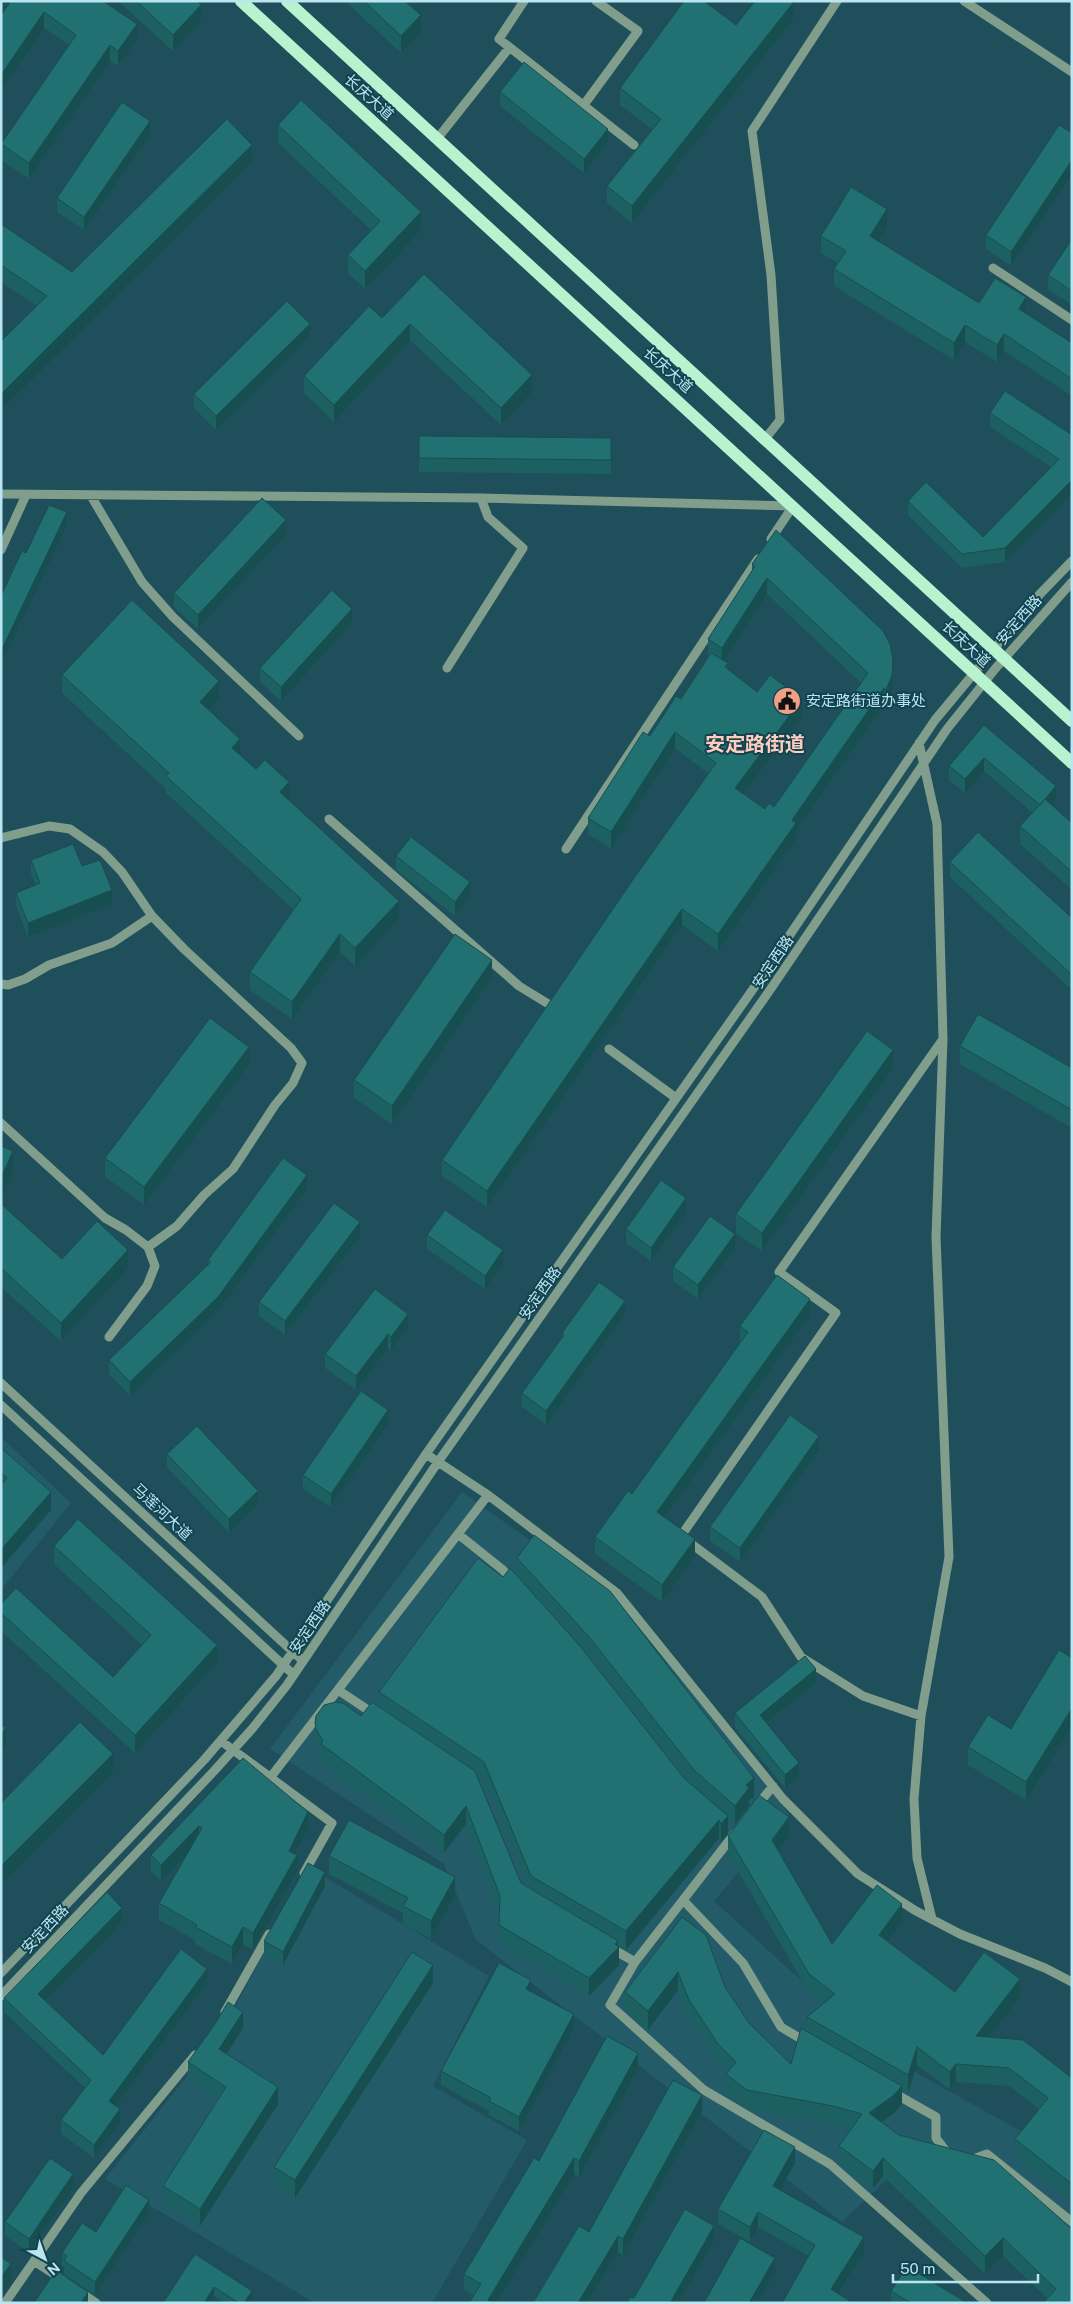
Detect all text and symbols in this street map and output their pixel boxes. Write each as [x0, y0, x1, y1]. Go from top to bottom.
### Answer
street label: 长庆大道 [341, 70, 397, 123]
street label: 长庆大道 [640, 343, 696, 396]
street label: 安定西路 [993, 591, 1045, 648]
street label: 长庆大道 [939, 617, 994, 670]
public building icon: 安定路街道办事处 [772, 686, 802, 716]
place label: 安定路街道办事处 [806, 692, 926, 709]
district label: 安定路街道 [705, 732, 805, 756]
street label: 安定西路 [749, 932, 796, 991]
street label: 安定西路 [515, 1263, 564, 1322]
street label: 马莲河大道 [129, 1480, 196, 1543]
street label: 安定西路 [286, 1597, 333, 1656]
street label: 安定西路 [18, 1901, 71, 1956]
north arrow [20, 2234, 70, 2284]
scale bar [893, 2252, 1038, 2284]
text: N [44, 2259, 63, 2278]
text: 50 m [900, 2260, 935, 2277]

